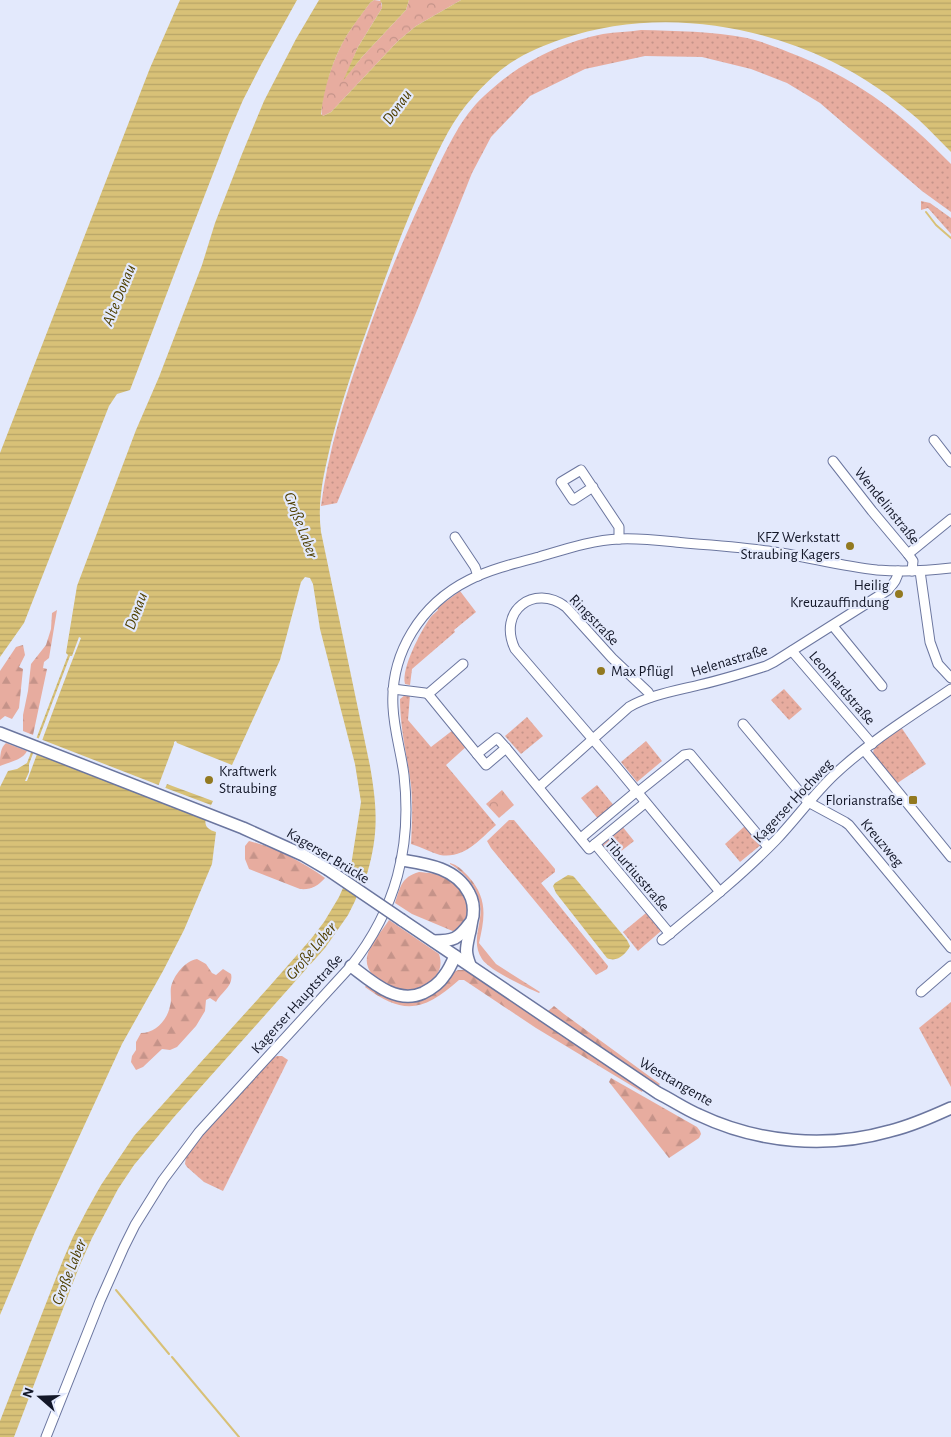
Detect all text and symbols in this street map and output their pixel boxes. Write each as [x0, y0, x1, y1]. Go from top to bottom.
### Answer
water label: Donau [379, 87, 415, 127]
water label: Alte Donau [99, 262, 138, 329]
street label: Wendelinstraße [851, 465, 923, 547]
water label: Große Laber [281, 490, 321, 561]
place label: KFZ Werkstatt Straubing Kagers [740, 530, 840, 562]
marker: KFZ Werkstatt Straubing Kagers [844, 540, 856, 552]
place label: Heilig Kreuzauffindung [790, 578, 890, 610]
marker: Heilig Kreuzauffindung [893, 588, 905, 600]
water label: Donau [122, 590, 150, 632]
street label: Ringstraße [566, 592, 622, 648]
street label: Helenastraße [689, 642, 769, 680]
street label: Leonhardstraße [806, 648, 878, 728]
place label: Max Pflügl [611, 664, 674, 679]
marker: Max Pflügl [595, 665, 607, 677]
street label: Kagerser Hochweg [751, 756, 836, 846]
place label: Kraftwerk Straubing [219, 764, 277, 796]
marker: Kraftwerk Straubing [203, 774, 215, 786]
place label: Florianstraße [825, 793, 903, 808]
marker: Florianstraße [907, 794, 919, 806]
street label: Kreuzweg [858, 816, 907, 870]
street label: Kagerser Brücke [284, 825, 372, 887]
street label: Tiburtiusstraße [602, 836, 672, 914]
water label: Große Laber [283, 919, 340, 983]
street label: Kagerser Hauptstraße [249, 951, 345, 1057]
street label: Westtangente [636, 1055, 716, 1109]
water label: Große Laber [49, 1236, 90, 1307]
north arrow [15, 1372, 65, 1422]
text: N [20, 1386, 37, 1400]

